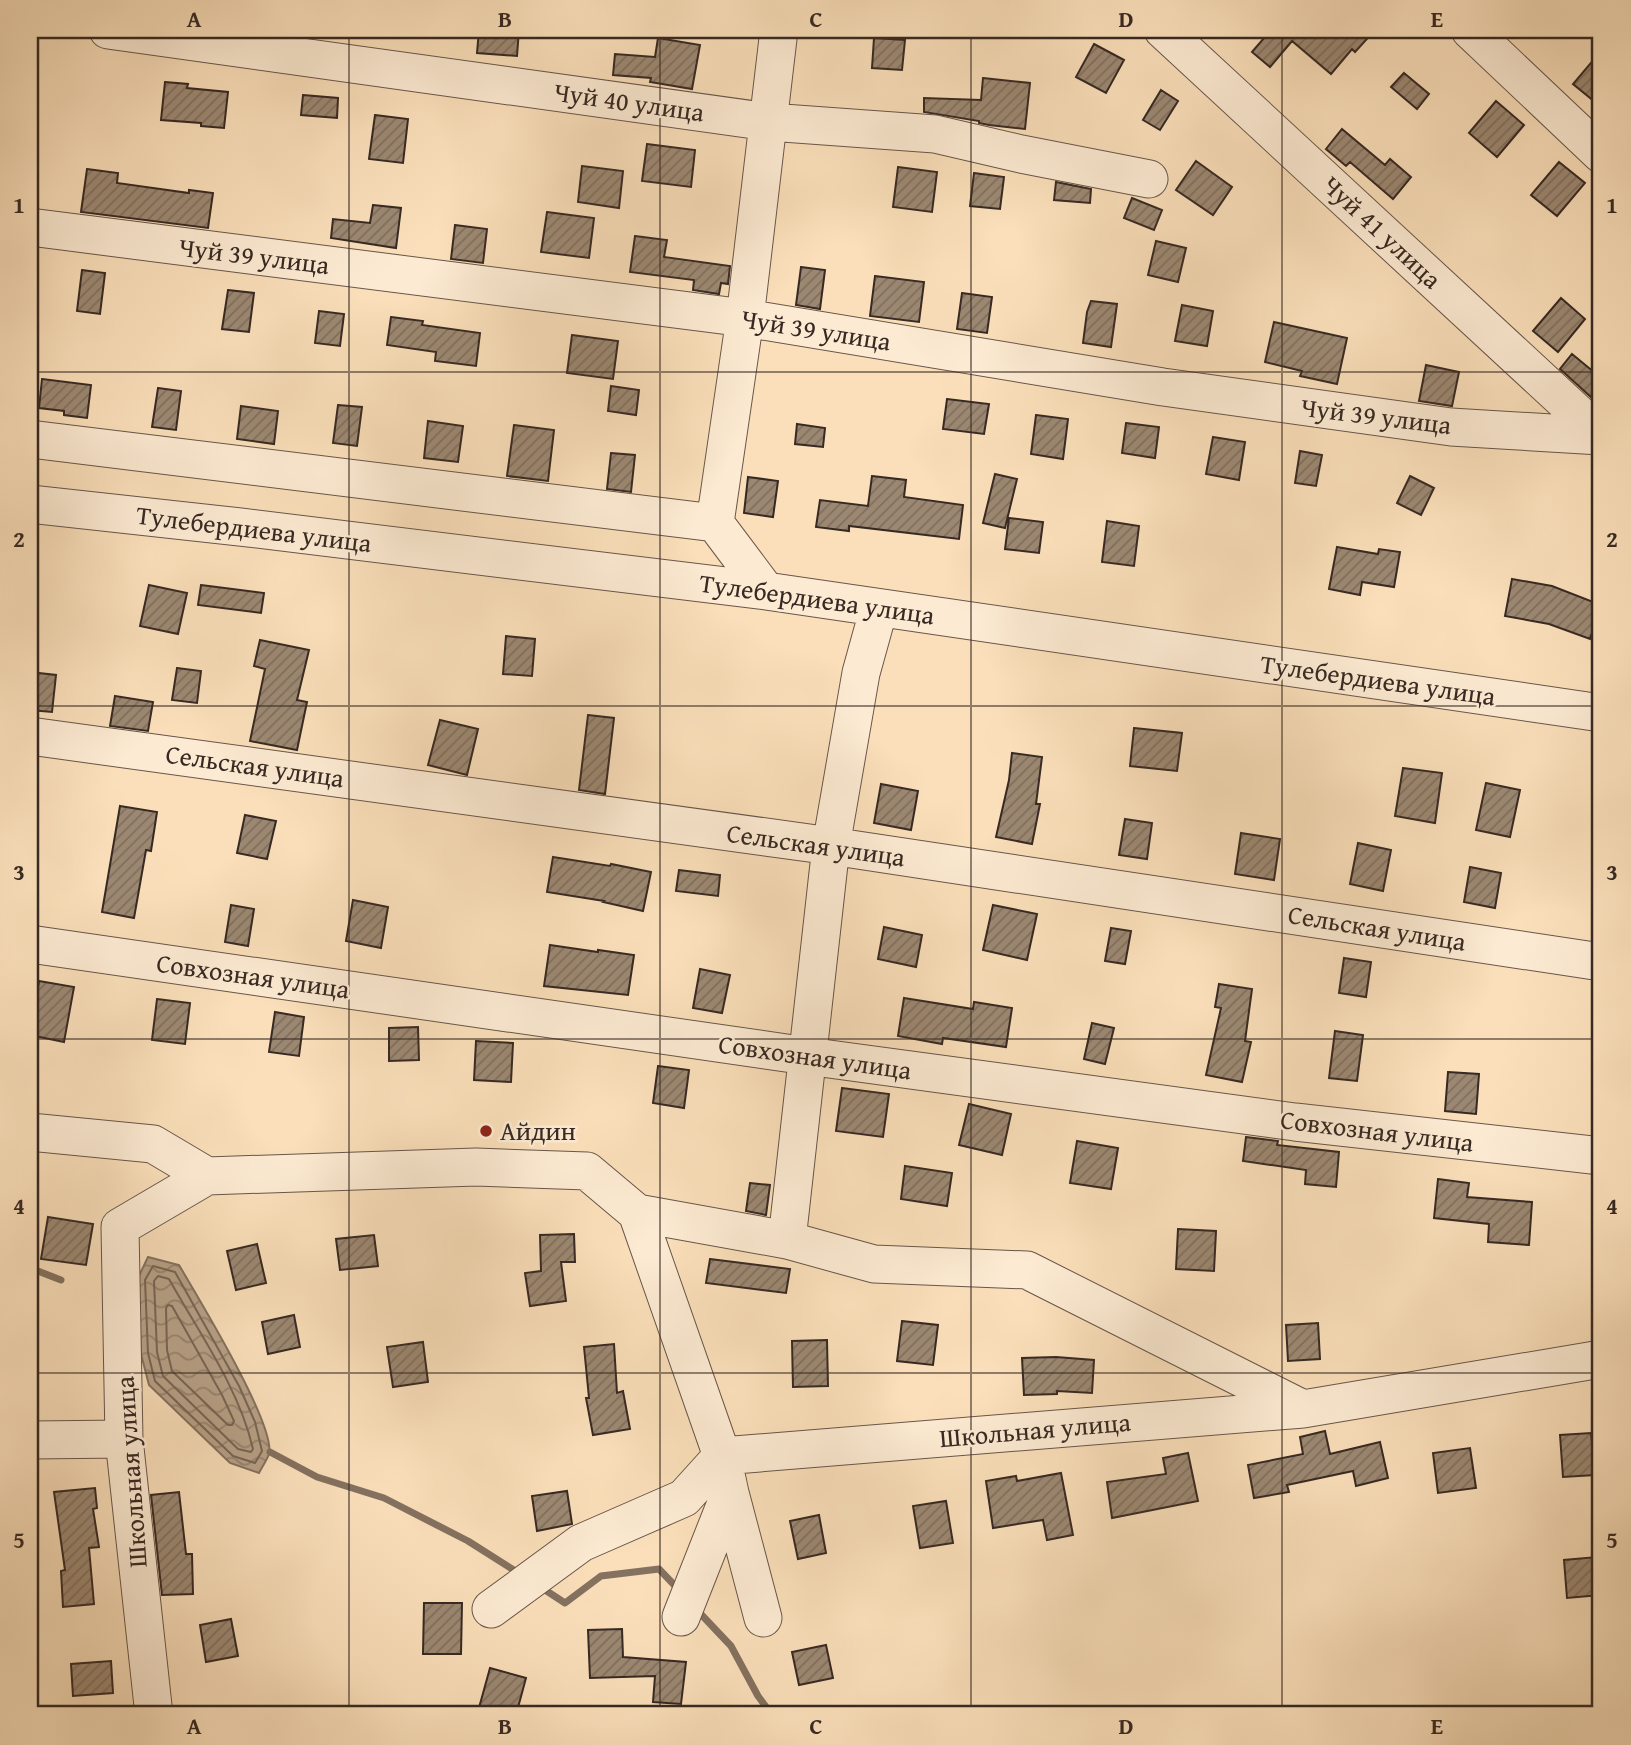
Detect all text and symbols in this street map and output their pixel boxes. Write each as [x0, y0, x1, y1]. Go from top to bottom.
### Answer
text: A [187, 2, 202, 35]
text: B [498, 2, 512, 35]
text: C [809, 2, 823, 35]
text: D [1119, 2, 1134, 35]
text: E [1431, 2, 1443, 35]
street label: Чуй 40 улица [551, 72, 707, 131]
street label: Чуй 41 улица [1314, 166, 1451, 298]
text: 1 [13, 188, 25, 221]
text: 1 [1606, 188, 1618, 221]
street label: Чуй 39 улица [177, 227, 332, 284]
street label: Чуй 39 улица [738, 298, 894, 361]
street label: Чуй 39 улица [1299, 387, 1454, 444]
street label: Тулебердиева улица [134, 495, 374, 562]
text: 2 [13, 522, 25, 555]
text: 2 [1606, 522, 1618, 555]
street label: Тулебердиева улица [697, 563, 938, 634]
street label: Тулебердиева улица [1258, 644, 1499, 715]
street label: Сельская улица [163, 734, 347, 797]
street label: Сельская улица [724, 813, 908, 876]
text: 3 [13, 855, 25, 888]
text: 3 [1606, 855, 1618, 888]
street label: Сельская улица [1285, 894, 1469, 961]
street label: Совхозная улица [154, 943, 353, 1008]
street label: Совхозная улица [716, 1024, 915, 1089]
street label: Совхозная улица [1278, 1099, 1477, 1162]
place label: Айдин [500, 1111, 576, 1150]
marker: Айдин [478, 1123, 494, 1139]
text: 4 [13, 1189, 25, 1222]
text: 4 [1606, 1189, 1618, 1222]
street label: Школьная улица [104, 1374, 157, 1569]
street label: Школьная улица [938, 1402, 1133, 1457]
text: 5 [13, 1523, 25, 1556]
text: 5 [1606, 1523, 1618, 1556]
text: A [187, 1709, 202, 1742]
text: B [498, 1709, 512, 1742]
text: C [809, 1709, 823, 1742]
text: D [1119, 1709, 1134, 1742]
text: E [1431, 1709, 1443, 1742]

